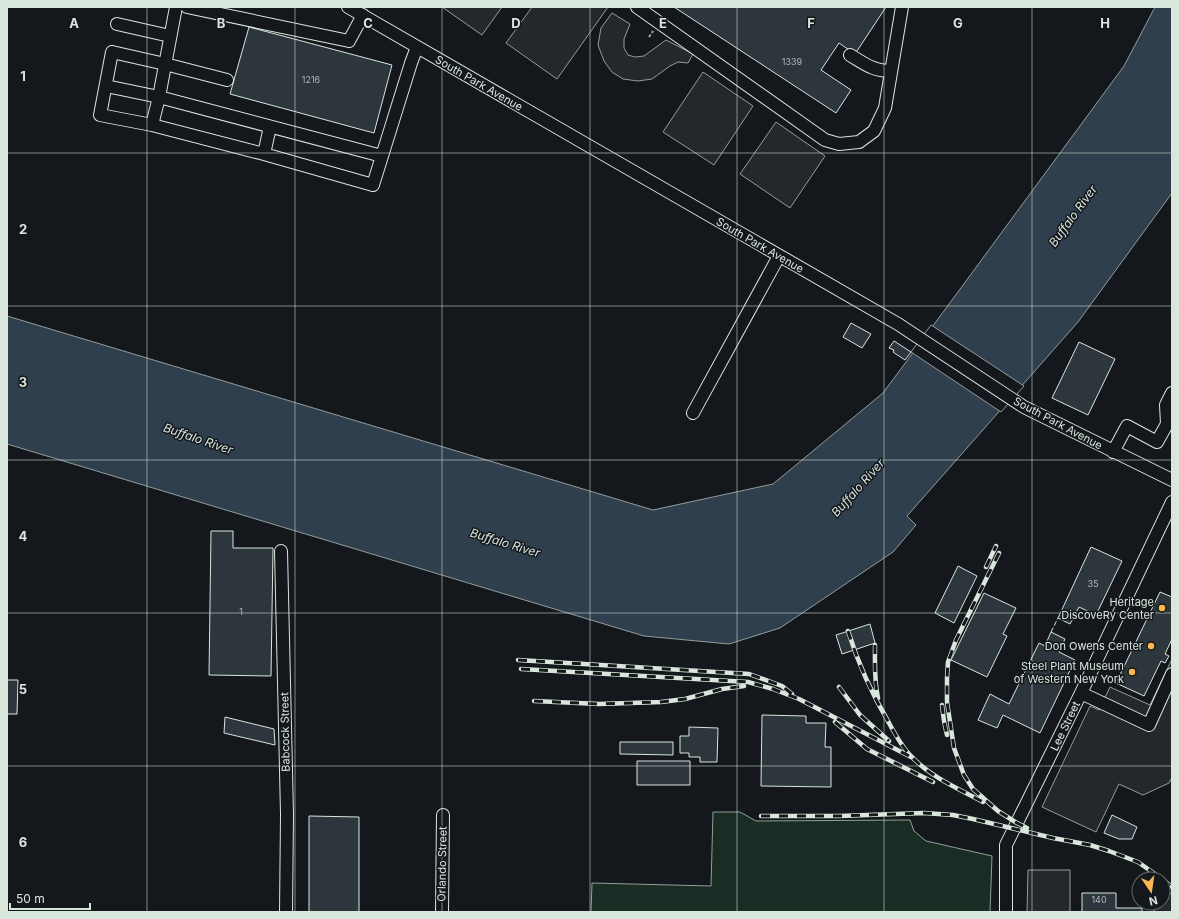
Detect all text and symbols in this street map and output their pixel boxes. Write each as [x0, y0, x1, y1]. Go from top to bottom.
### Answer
text: A [69, 15, 79, 31]
text: B [217, 15, 226, 31]
text: C [363, 15, 373, 31]
text: D [511, 15, 521, 31]
text: E [659, 15, 667, 31]
text: F [807, 15, 815, 31]
text: G [953, 15, 963, 31]
text: H [1100, 15, 1110, 31]
street label: South Park Avenue [433, 52, 525, 114]
house number: 1339 [782, 56, 803, 67]
text: 1 [20, 68, 26, 84]
house number: 1216 [302, 74, 321, 85]
water label: Buffalo River [1045, 182, 1100, 249]
street label: South Park Avenue [714, 214, 806, 276]
text: 2 [19, 221, 27, 237]
text: 3 [19, 374, 27, 390]
street label: South Park Avenue [1011, 394, 1105, 452]
water label: Buffalo River [161, 420, 235, 458]
water label: Buffalo River [828, 455, 888, 520]
water label: Buffalo River [468, 525, 542, 560]
text: 4 [19, 528, 28, 544]
house number: 35 [1087, 578, 1099, 589]
place label: Heritage DiscoveRy Center [1061, 595, 1154, 622]
marker: Heritage DiscoveRy Center [1157, 603, 1167, 613]
house number: 1 [239, 606, 243, 617]
place label: Don Owens Center [1045, 639, 1143, 653]
marker: Don Owens Center [1146, 641, 1156, 651]
place label: Steel Plant Museum of Western New York [1014, 659, 1124, 686]
marker: Steel Plant Museum of Western New York [1127, 667, 1137, 677]
text: 5 [19, 681, 27, 697]
street label: Babcock Street [277, 692, 293, 772]
street label: Lee Street [1047, 699, 1083, 753]
street label: Orlando Street [434, 826, 450, 902]
text: 6 [19, 834, 27, 850]
north arrow [1131, 871, 1171, 911]
scale bar [10, 885, 90, 911]
text: 50 m [16, 891, 45, 906]
text: N [1148, 893, 1159, 909]
house number: 140 [1091, 894, 1107, 905]

